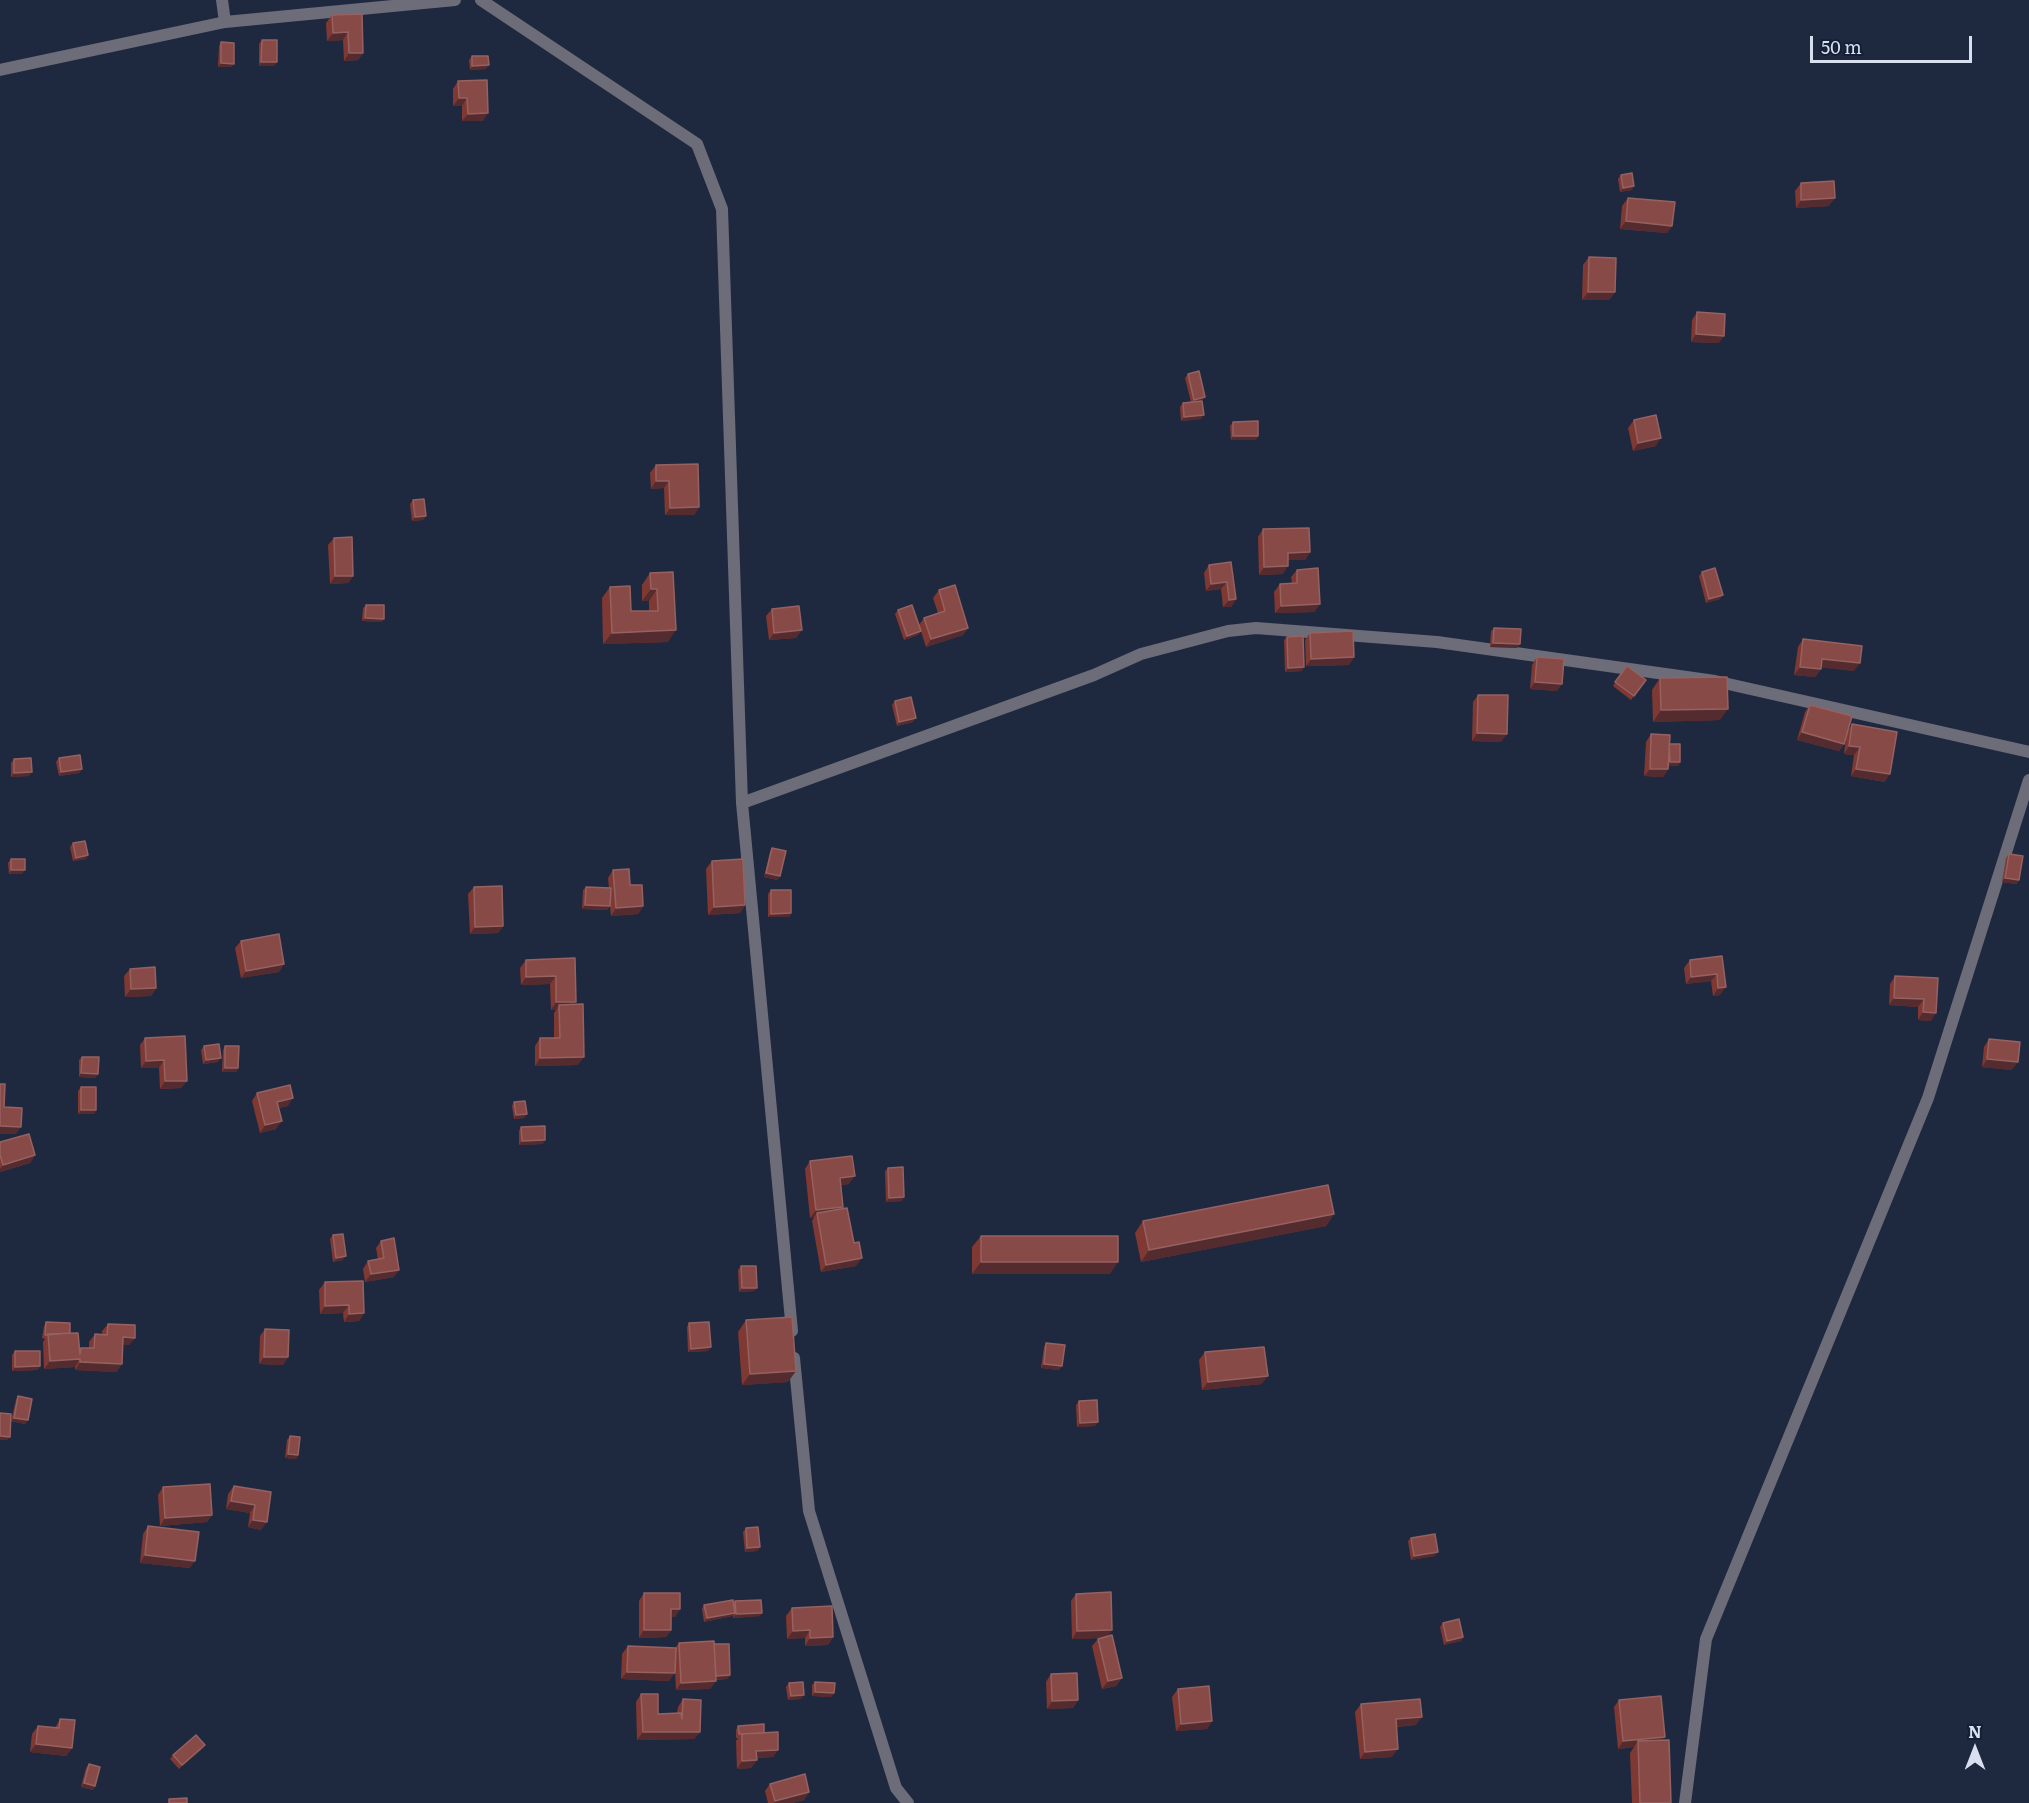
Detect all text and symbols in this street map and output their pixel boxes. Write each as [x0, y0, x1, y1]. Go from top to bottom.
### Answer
scale bar [1813, 24, 1975, 62]
text: 50 m [1821, 33, 1862, 60]
north arrow [1945, 1719, 2005, 1779]
text: N [1968, 1719, 1982, 1743]

